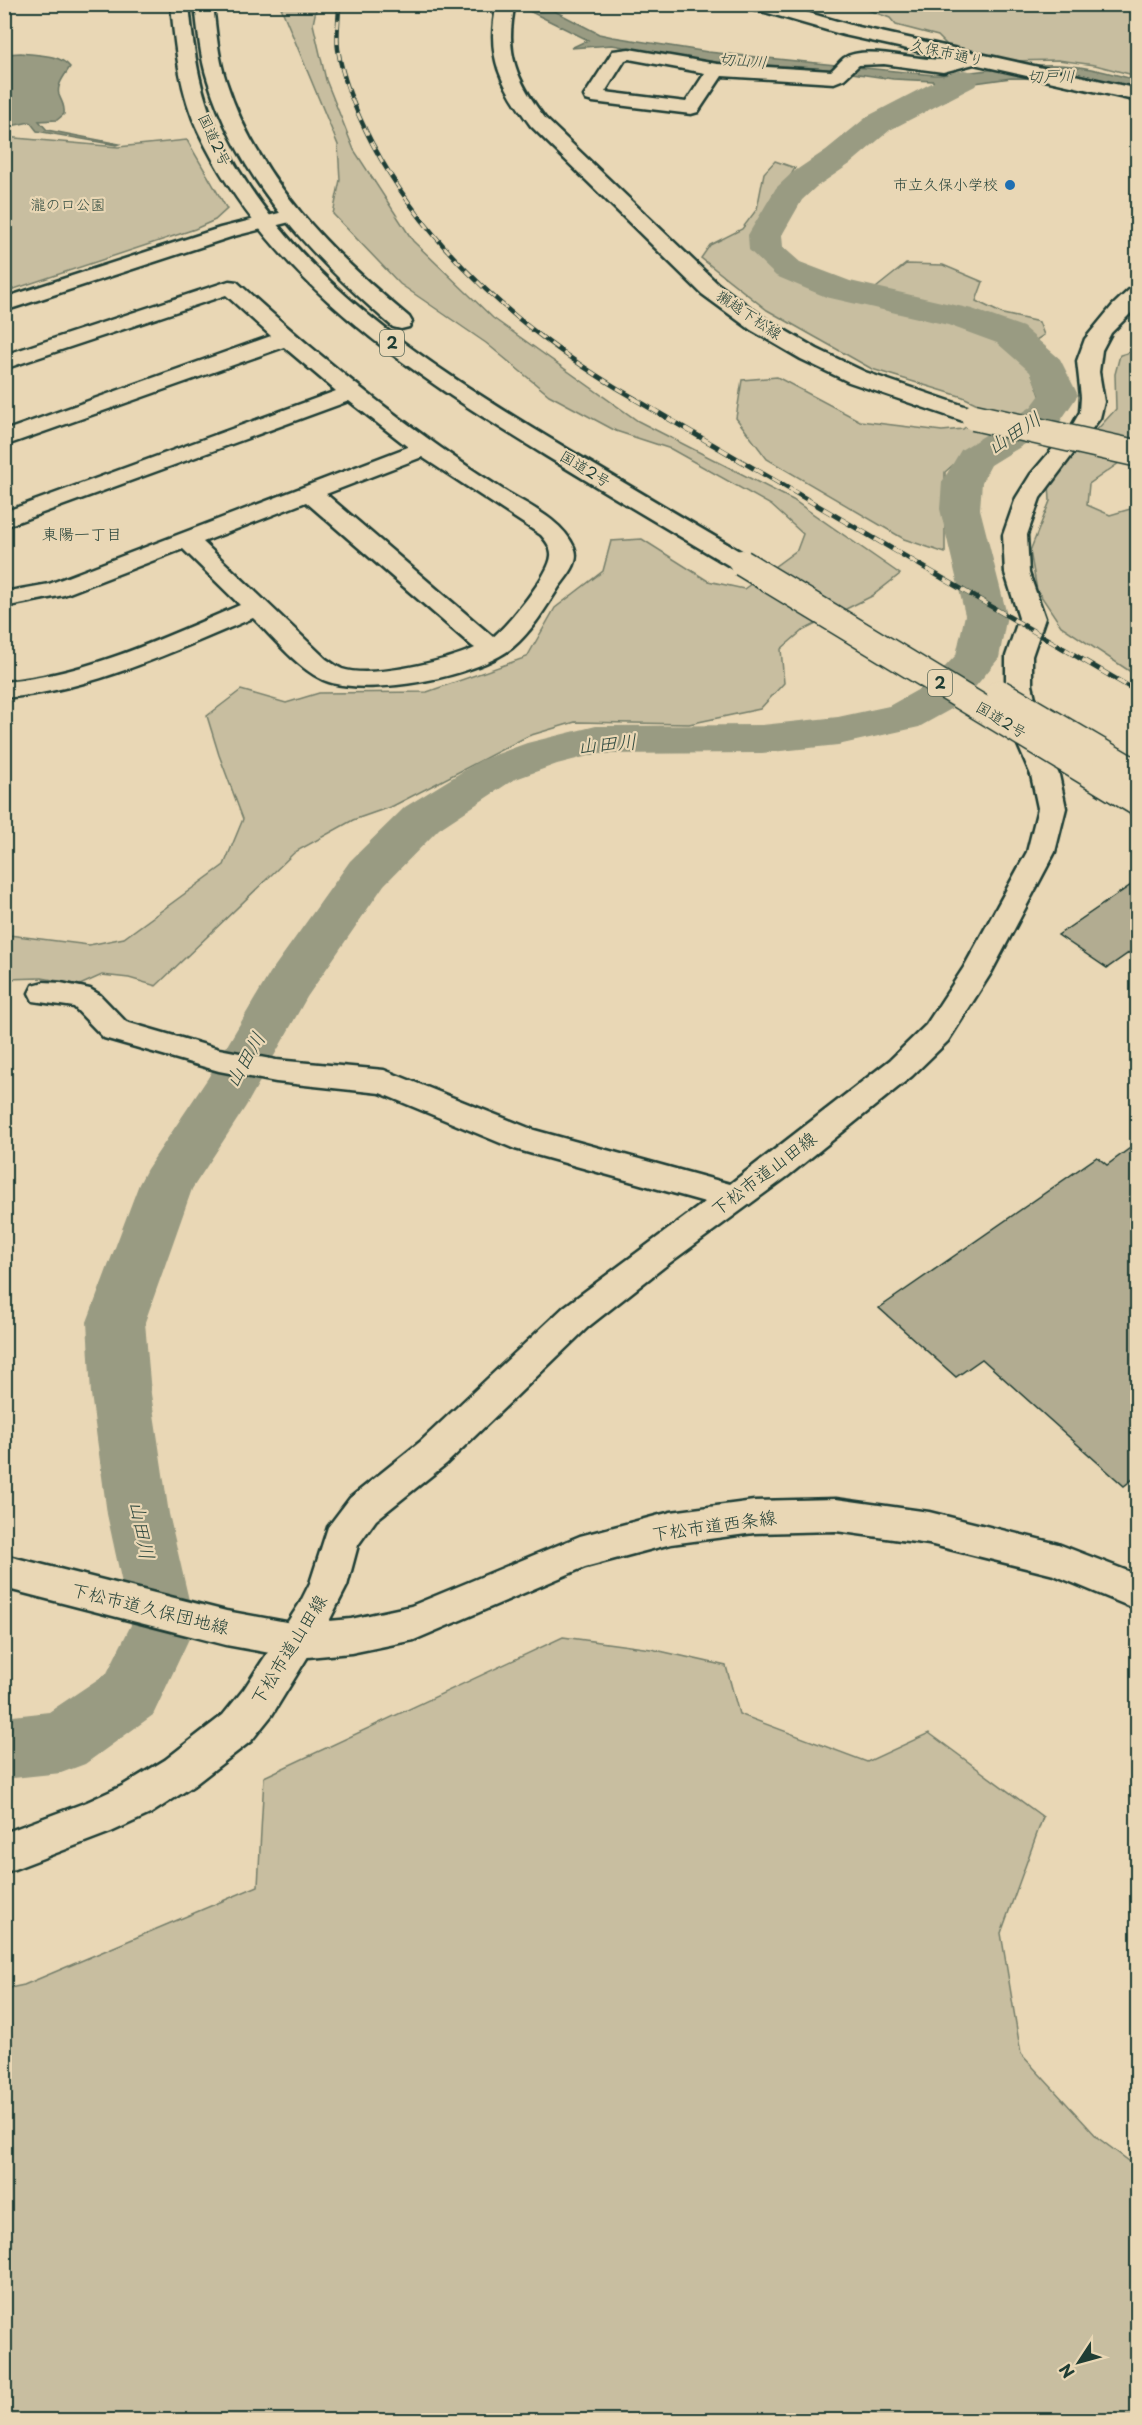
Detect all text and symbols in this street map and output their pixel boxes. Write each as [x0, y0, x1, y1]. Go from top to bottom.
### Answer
street label: 久保市通り [908, 32, 986, 71]
water label: 切山川 [718, 45, 768, 73]
water label: 切戸川 [1027, 63, 1075, 87]
street label: 国道2号 [193, 109, 238, 169]
place label: 市立久保小学校 [893, 172, 998, 195]
marker: 市立久保小学校 [1003, 178, 1017, 192]
park label: 瀧の口公園 [30, 192, 106, 215]
street label: 獺越下松線 [712, 283, 787, 344]
road number: 2 [380, 330, 404, 356]
water label: 山田川 [980, 403, 1047, 461]
street label: 国道2号 [556, 444, 616, 492]
district label: 東陽一丁目 [42, 521, 122, 545]
road number: 2 [928, 670, 952, 696]
street label: 国道2号 [972, 695, 1032, 743]
water label: 山田川 [576, 725, 638, 761]
water label: 山田川 [216, 1026, 272, 1093]
street label: 下松市道山田線 [705, 1124, 822, 1221]
water label: 山田川 [123, 1497, 163, 1562]
street label: 下松市道西条線 [650, 1502, 778, 1547]
street label: 下松市道久保団地線 [69, 1575, 232, 1640]
street label: 下松市道山田線 [243, 1589, 333, 1710]
north arrow [1049, 2332, 1109, 2392]
text: N [1053, 2359, 1079, 2384]

